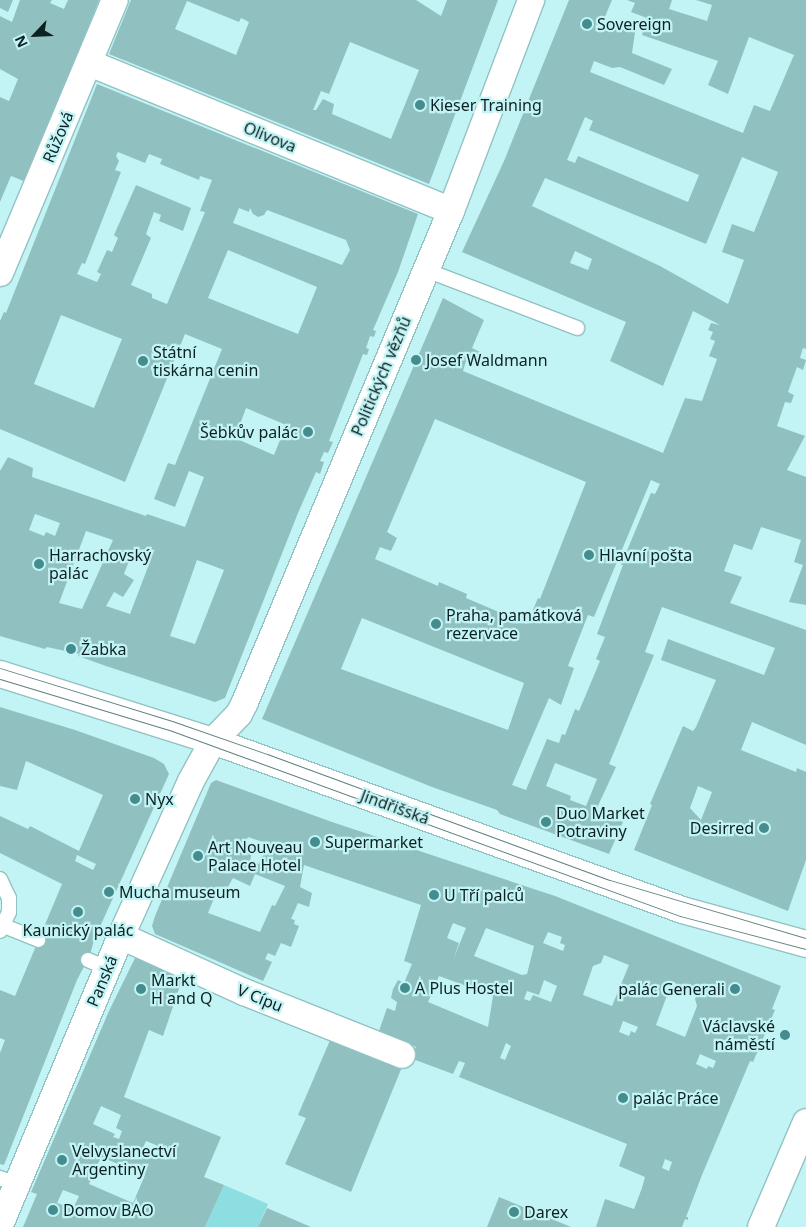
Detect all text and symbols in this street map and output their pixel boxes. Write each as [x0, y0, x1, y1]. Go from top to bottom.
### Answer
north arrow [10, 10, 60, 60]
place label: Sovereign [597, 14, 671, 34]
marker: Sovereign [581, 18, 593, 30]
text: N [10, 32, 32, 51]
place label: Kieser Training [430, 95, 542, 115]
marker: Kieser Training [414, 99, 426, 111]
street label: Růžová [39, 108, 77, 166]
street label: Olivova [241, 118, 299, 156]
street label: Politických vězňů [347, 313, 415, 439]
place label: Státní tiskárna cenin [153, 342, 258, 380]
place label: Josef Waldmann [426, 350, 548, 370]
marker: Josef Waldmann [410, 354, 422, 366]
marker: Státní tiskárna cenin [137, 355, 149, 367]
place label: Šebkův palác [200, 422, 298, 442]
marker: Šebkův palác [302, 426, 314, 438]
place label: Harrachovský palác [49, 545, 151, 583]
place label: Hlavní pošta [599, 545, 692, 565]
marker: Hlavní pošta [583, 549, 595, 561]
marker: Harrachovský palác [33, 558, 45, 570]
place label: Praha, památková rezervace [446, 605, 582, 643]
marker: Praha, památková rezervace [430, 618, 442, 630]
place label: Žabka [81, 639, 126, 659]
marker: Žabka [65, 643, 77, 655]
street label: Jindřišská [358, 786, 432, 828]
place label: Nyx [145, 789, 174, 809]
marker: Nyx [129, 793, 141, 805]
place label: Duo Market Potraviny [556, 803, 645, 841]
marker: Duo Market Potraviny [540, 816, 552, 828]
place label: Desirred [690, 818, 754, 838]
marker: Desirred [758, 822, 770, 834]
place label: Supermarket [325, 832, 423, 852]
marker: Supermarket [309, 836, 321, 848]
place label: Art Nouveau Palace Hotel [208, 837, 303, 875]
marker: Art Nouveau Palace Hotel [192, 850, 204, 862]
place label: Mucha museum [119, 882, 240, 902]
place label: U Tří palců [444, 885, 524, 905]
marker: Mucha museum [103, 886, 115, 898]
marker: U Tří palců [428, 889, 440, 901]
marker: Kaunický palác [72, 906, 84, 918]
place label: Kaunický palác [23, 920, 133, 940]
street label: Panská [83, 953, 121, 1009]
place label: Markt H and Q [151, 970, 212, 1008]
place label: A Plus Hostel [415, 978, 513, 998]
place label: palác Generali [618, 979, 725, 999]
street label: V Cípu [234, 980, 286, 1016]
marker: A Plus Hostel [399, 982, 411, 994]
marker: Markt H and Q [135, 983, 147, 995]
marker: palác Generali [729, 983, 741, 995]
place label: Václavské náměstí [703, 1016, 775, 1054]
marker: Václavské náměstí [779, 1029, 791, 1041]
place label: palác Práce [633, 1088, 718, 1108]
marker: palác Práce [617, 1092, 629, 1104]
place label: Velvyslanectví Argentiny [72, 1141, 176, 1179]
marker: Velvyslanectví Argentiny [56, 1154, 68, 1166]
place label: Domov BAO [63, 1200, 154, 1220]
place label: Darex [524, 1202, 568, 1222]
marker: Domov BAO [47, 1204, 59, 1216]
marker: Darex [508, 1206, 520, 1218]

